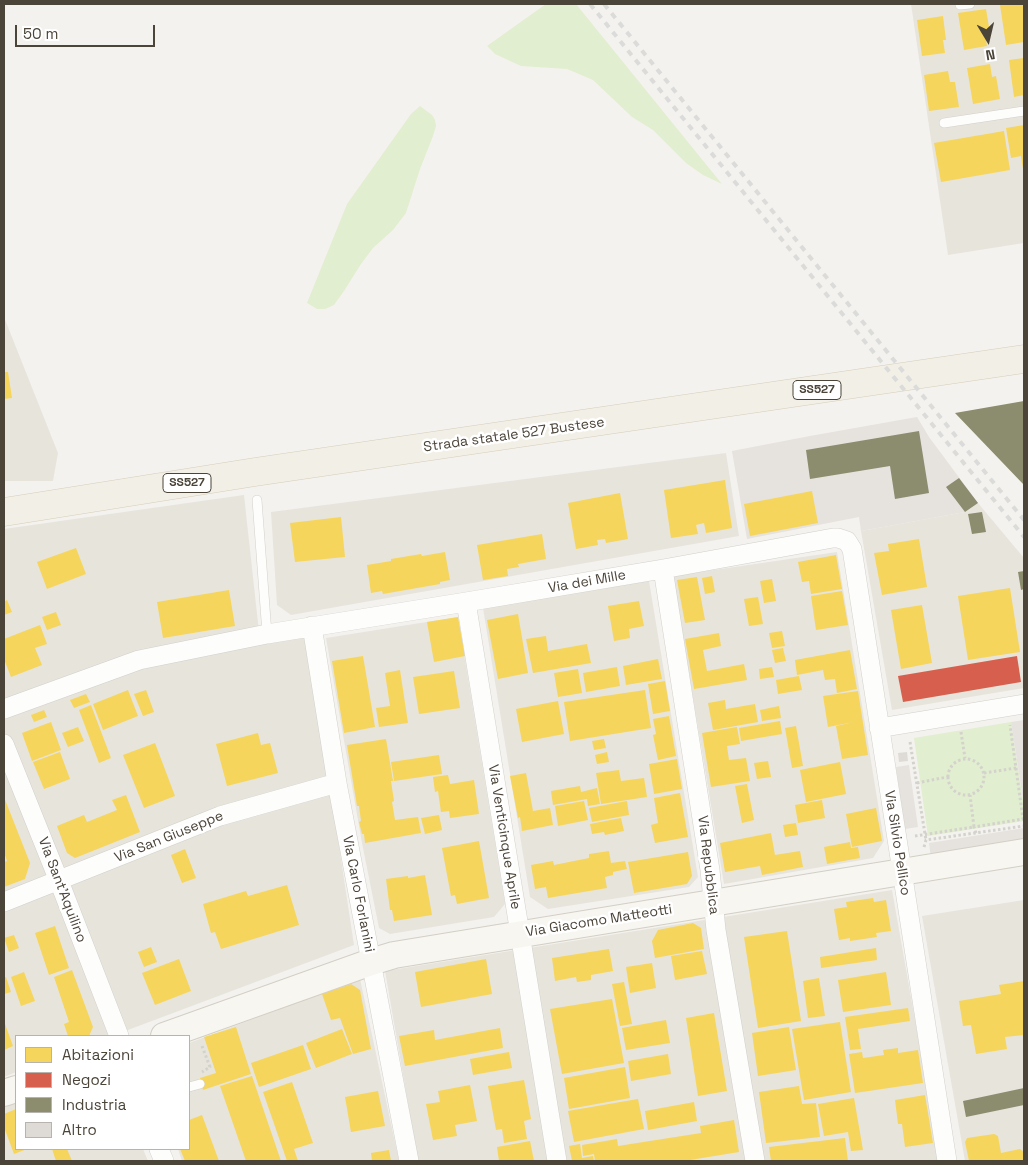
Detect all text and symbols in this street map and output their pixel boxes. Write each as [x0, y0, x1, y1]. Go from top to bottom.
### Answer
scale bar [18, 15, 158, 47]
north arrow [963, 15, 1013, 65]
text: 50 m [23, 24, 58, 43]
text: N [984, 45, 996, 64]
road number: SS527 [793, 380, 841, 400]
street label: Strada statale 527 Bustese [422, 414, 606, 456]
road number: SS527 [163, 473, 211, 492]
street label: Via dei Mille [547, 567, 627, 597]
street label: Via Venticinque Aprile [484, 763, 524, 911]
street label: Via Silvio Pellico [880, 789, 914, 897]
street label: Via San Giuseppe [112, 808, 226, 866]
street label: Via Repubblica [694, 814, 722, 916]
street label: Via Carlo Forlanini [338, 834, 378, 954]
street label: Via Sant'Aquilino [34, 835, 90, 945]
street label: Via Giacomo Matteotti [525, 901, 673, 941]
legend [15, 1035, 190, 1150]
text: Abitazioni [62, 1045, 134, 1064]
text: Negozi [62, 1070, 111, 1089]
text: Industria [62, 1095, 126, 1114]
text: Altro [62, 1120, 97, 1139]

